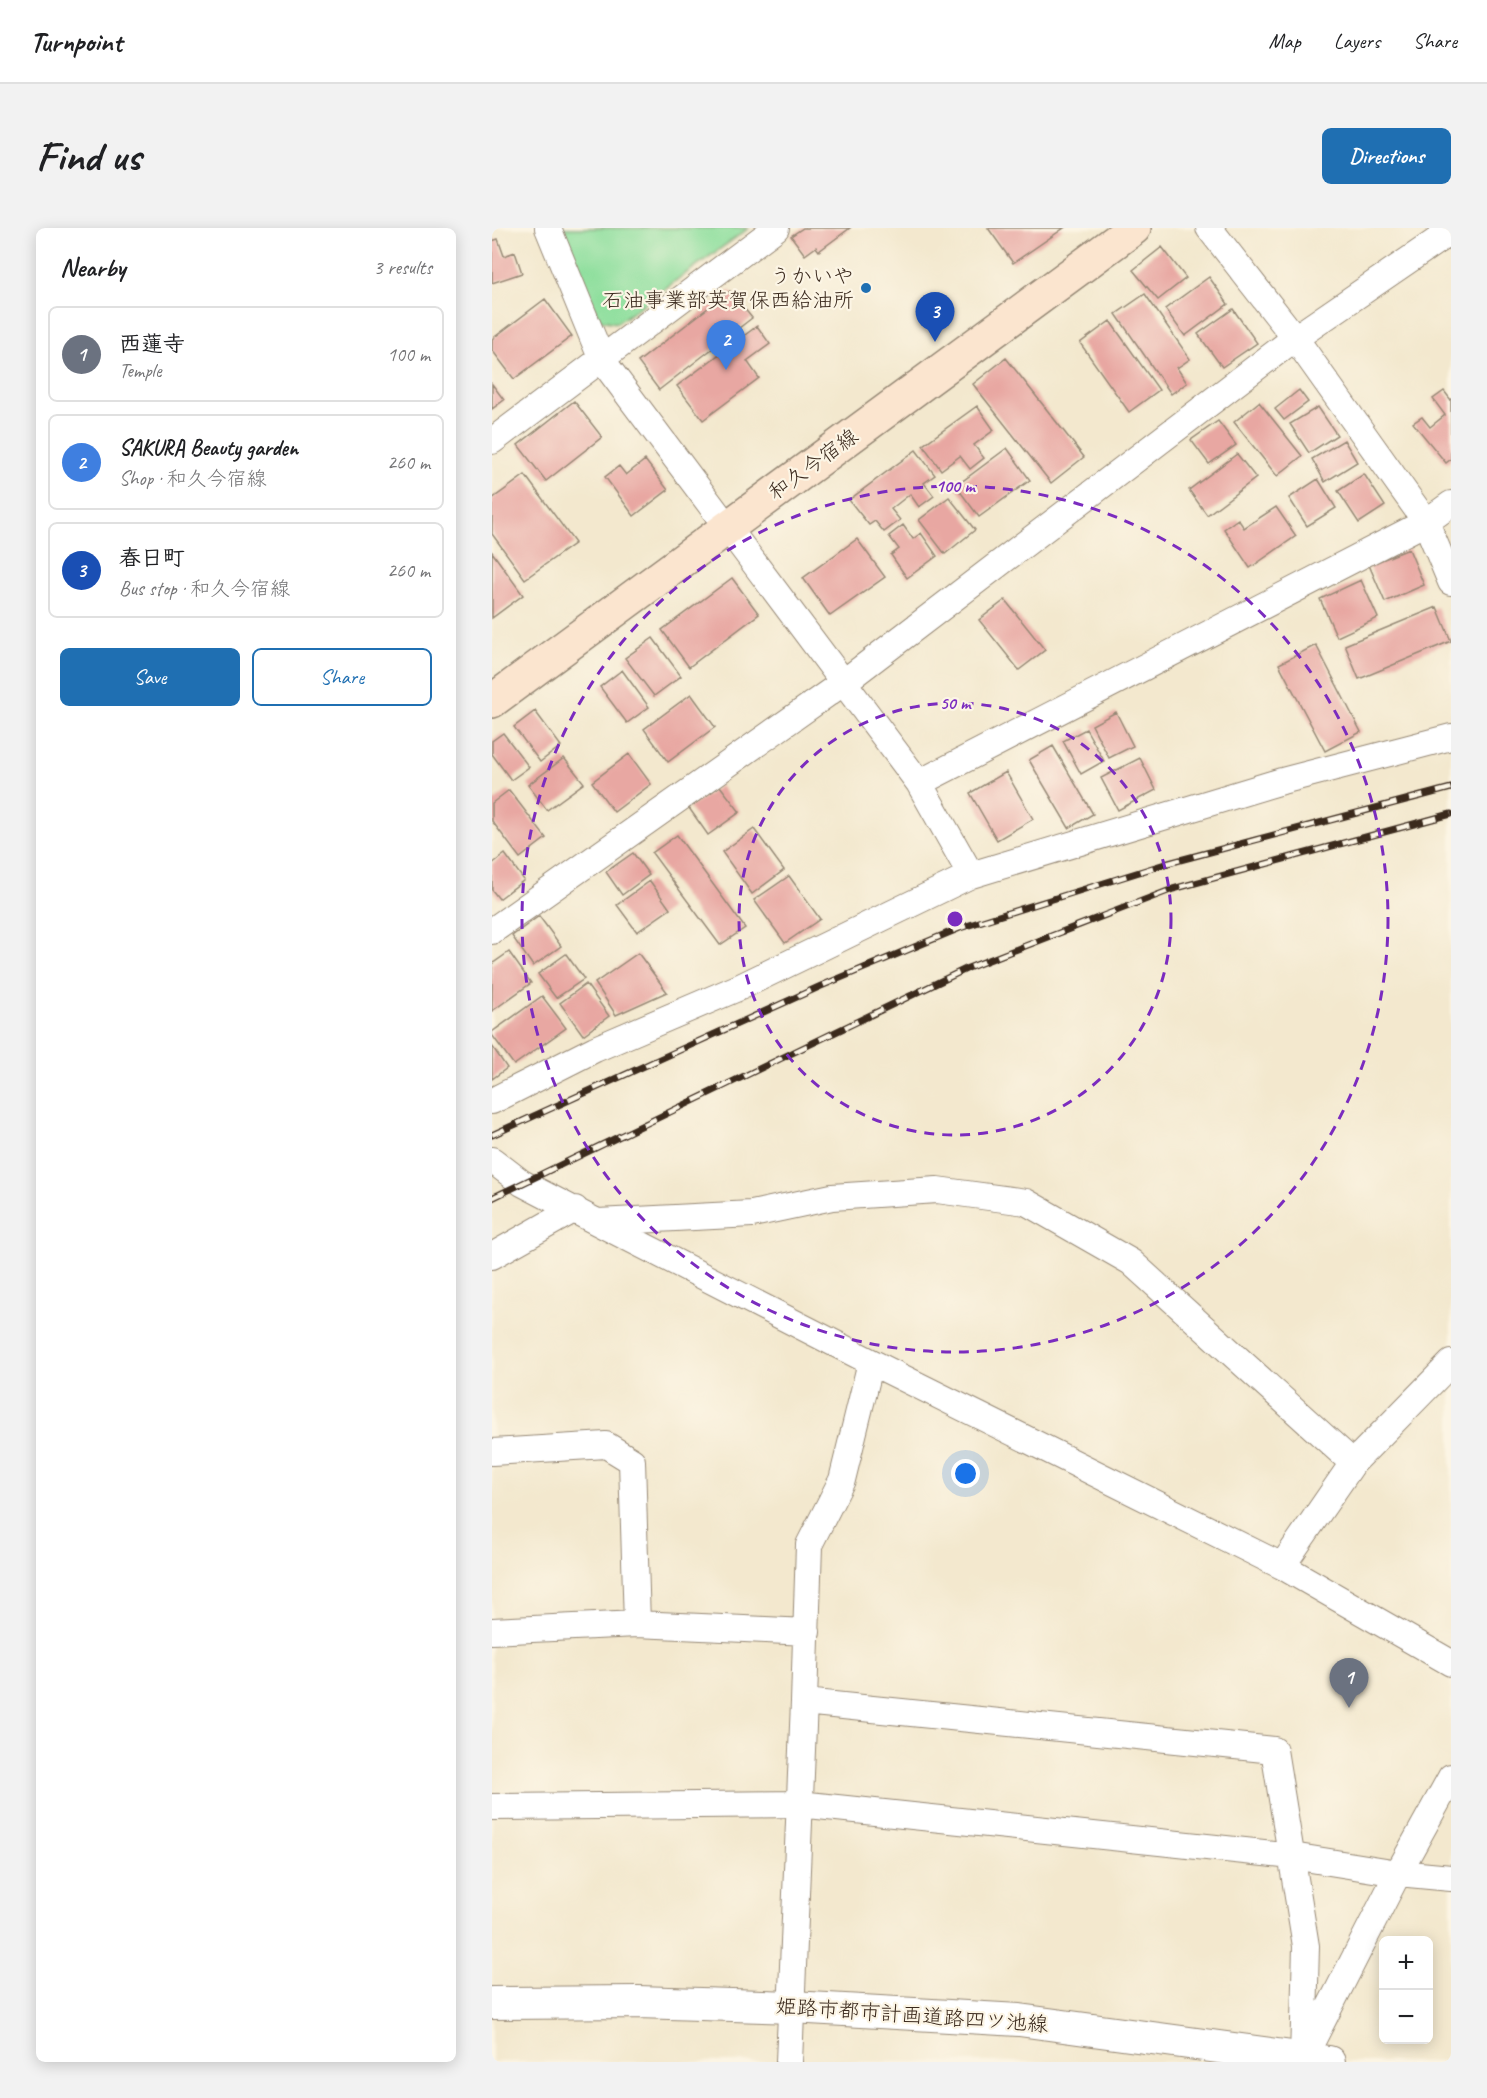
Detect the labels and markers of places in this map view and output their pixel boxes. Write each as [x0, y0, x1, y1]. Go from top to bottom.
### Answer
place label: うかいや 石油事業部英賀保西給油所 [602, 263, 854, 313]
marker: うかいや 石油事業部英賀保西給油所 [859, 281, 873, 295]
pin: 3 [916, 292, 954, 342]
pin: 2 [706, 320, 746, 370]
centre of rings [945, 909, 965, 929]
pin: 1 [1330, 1658, 1368, 1708]

